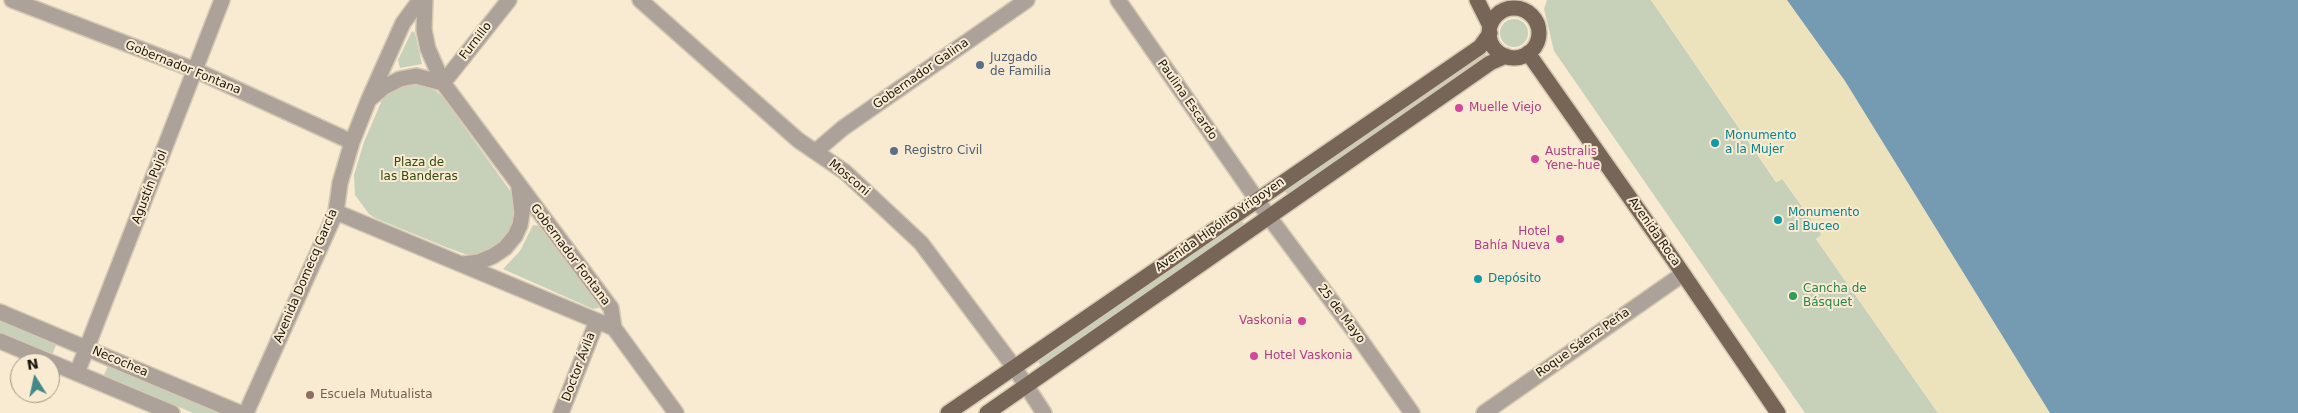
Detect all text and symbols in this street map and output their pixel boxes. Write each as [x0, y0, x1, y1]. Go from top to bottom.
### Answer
street label: Furnillo [457, 19, 495, 63]
street label: Gobernador Galina [870, 36, 972, 112]
street label: Gobernador Fontana [123, 38, 243, 98]
place label: Juzgado de Familia [990, 51, 1051, 79]
street label: Paulina Escardo [1154, 57, 1220, 143]
marker: Juzgado de Familia [974, 59, 986, 71]
place label: Muelle Viejo [1469, 101, 1542, 115]
marker: Muelle Viejo [1453, 102, 1465, 114]
place label: Monumento a la Mujer [1725, 129, 1797, 157]
marker: Monumento a la Mujer [1709, 137, 1721, 149]
place label: Registro Civil [904, 144, 982, 158]
marker: Registro Civil [888, 145, 900, 157]
place label: Australis Yene-hue [1545, 145, 1600, 173]
street label: Agustín Pujol [129, 148, 171, 226]
marker: Australis Yene-hue [1529, 153, 1541, 165]
park label: Plaza de las Banderas [380, 156, 458, 184]
street label: Mosconi [826, 157, 872, 199]
street label: Avenida Hipólito Yrigoyen [1153, 175, 1287, 275]
street label: Avenida Roca [1625, 195, 1683, 269]
street label: Gobernador Fontana [527, 201, 613, 309]
place label: Monumento al Buceo [1788, 206, 1860, 234]
street label: Avenida Domecq García [271, 207, 341, 345]
marker: Monumento al Buceo [1772, 214, 1784, 226]
place label: Hotel Bahía Nueva [1474, 225, 1550, 253]
marker: Hotel Bahía Nueva [1554, 233, 1566, 245]
place label: Depósito [1488, 272, 1541, 286]
marker: Depósito [1472, 273, 1484, 285]
street label: 25 de Mayo [1314, 282, 1368, 346]
place label: Cancha de Básquet [1803, 282, 1867, 310]
marker: Cancha de Básquet [1787, 290, 1799, 302]
street label: Roque Sáenz Peña [1533, 305, 1633, 381]
place label: Vaskonia [1239, 314, 1292, 328]
marker: Vaskonia [1296, 315, 1308, 327]
street label: Doctor Ávila [559, 331, 599, 403]
street label: Necochea [90, 344, 150, 380]
place label: Hotel Vaskonia [1264, 349, 1353, 363]
marker: Hotel Vaskonia [1248, 350, 1260, 362]
north arrow [10, 353, 60, 403]
text: N [25, 355, 40, 373]
place label: Escuela Mutualista [320, 388, 433, 402]
marker: Escuela Mutualista [304, 389, 316, 401]

